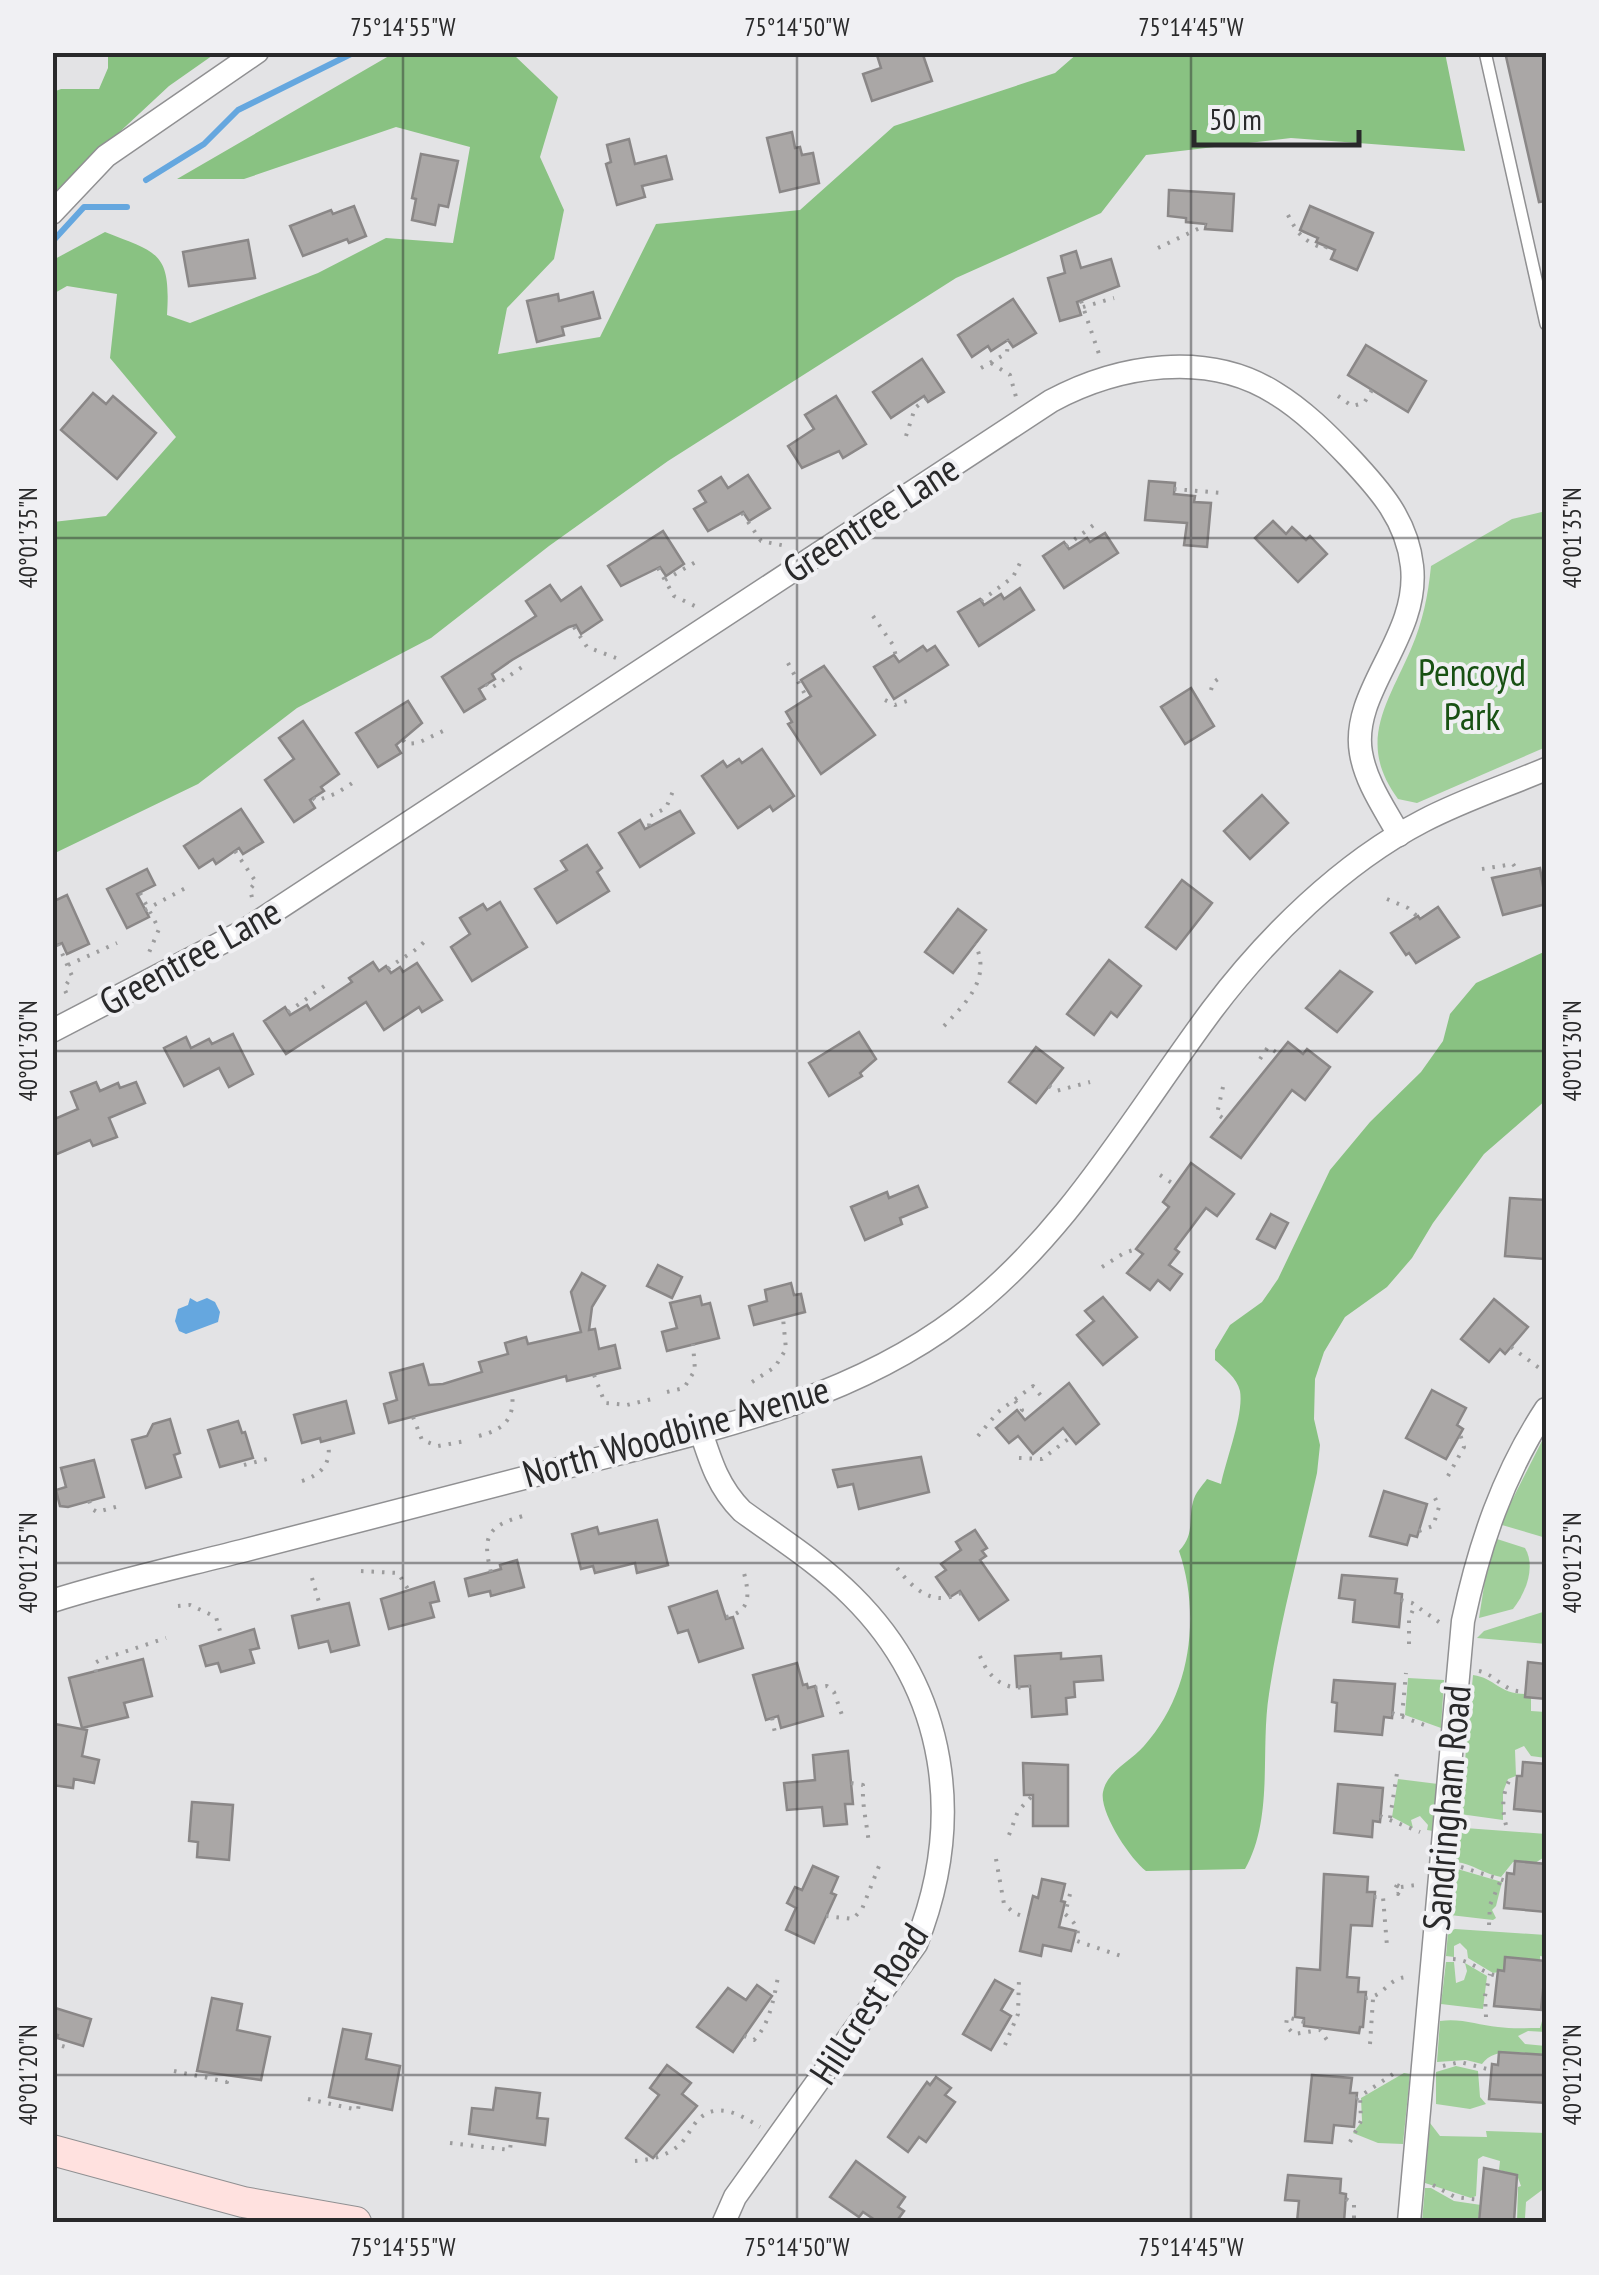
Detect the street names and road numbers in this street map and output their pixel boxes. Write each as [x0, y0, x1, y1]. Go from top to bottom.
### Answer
street label: Greentree Lane [773, 443, 967, 593]
street label: Greentree Lane [90, 886, 288, 1026]
street label: North Woodbine Avenue [517, 1363, 834, 1498]
street label: Sandringham Road [1410, 1683, 1481, 1932]
street label: Hillcrest Road [798, 1913, 938, 2093]

